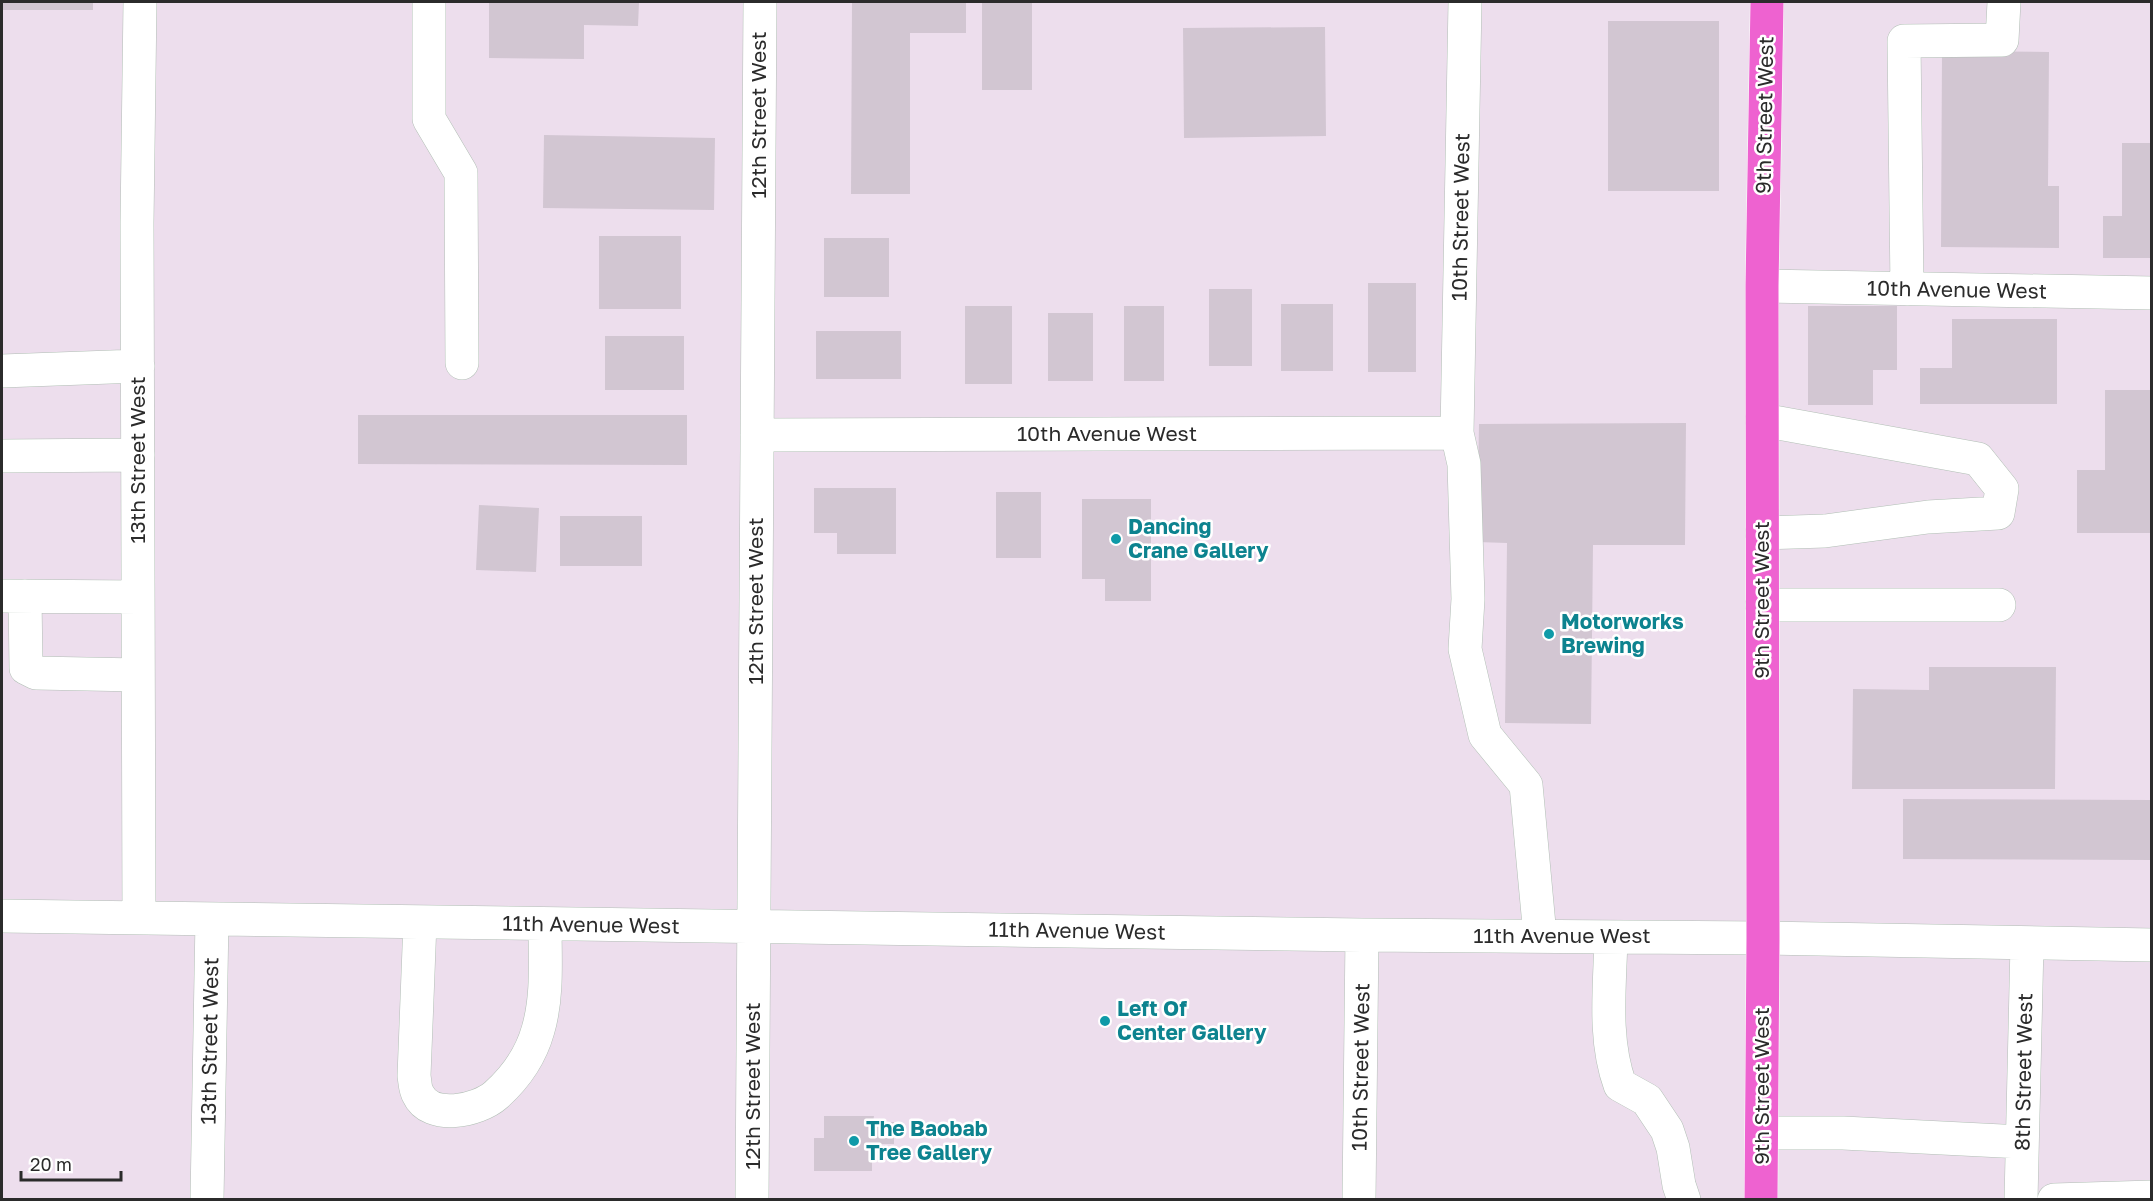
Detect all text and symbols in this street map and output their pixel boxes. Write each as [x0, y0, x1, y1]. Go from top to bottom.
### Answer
street label: 12th Street West [745, 31, 771, 199]
street label: 9th Street West [1750, 36, 1778, 194]
street label: 10th Street West [1446, 133, 1474, 301]
street label: 10th Avenue West [1867, 274, 2047, 304]
street label: 13th Street West [124, 376, 150, 544]
street label: 10th Avenue West [1017, 420, 1197, 446]
place label: Dancing Crane Gallery [1128, 513, 1269, 563]
street label: 12th Street West [742, 517, 768, 685]
street label: 9th Street West [1748, 521, 1774, 679]
marker: Dancing Crane Gallery [1109, 532, 1123, 546]
place label: Motorworks Brewing [1561, 608, 1684, 658]
marker: Motorworks Brewing [1542, 627, 1556, 641]
street label: 11th Avenue West [502, 909, 680, 939]
street label: 11th Avenue West [988, 915, 1166, 945]
street label: 11th Avenue West [1473, 922, 1651, 948]
street label: 13th Street West [195, 957, 223, 1125]
street label: 10th Street West [1346, 983, 1374, 1151]
street label: 8th Street West [2009, 993, 2037, 1151]
place label: Left Of Center Gallery [1117, 995, 1267, 1045]
street label: 12th Street West [739, 1002, 765, 1170]
street label: 9th Street West [1748, 1007, 1774, 1165]
marker: Left Of Center Gallery [1098, 1014, 1112, 1028]
place label: The Baobab Tree Gallery [866, 1115, 992, 1165]
marker: The Baobab Tree Gallery [847, 1134, 861, 1148]
scale bar [21, 1144, 122, 1182]
text: 20 m [30, 1153, 72, 1175]

